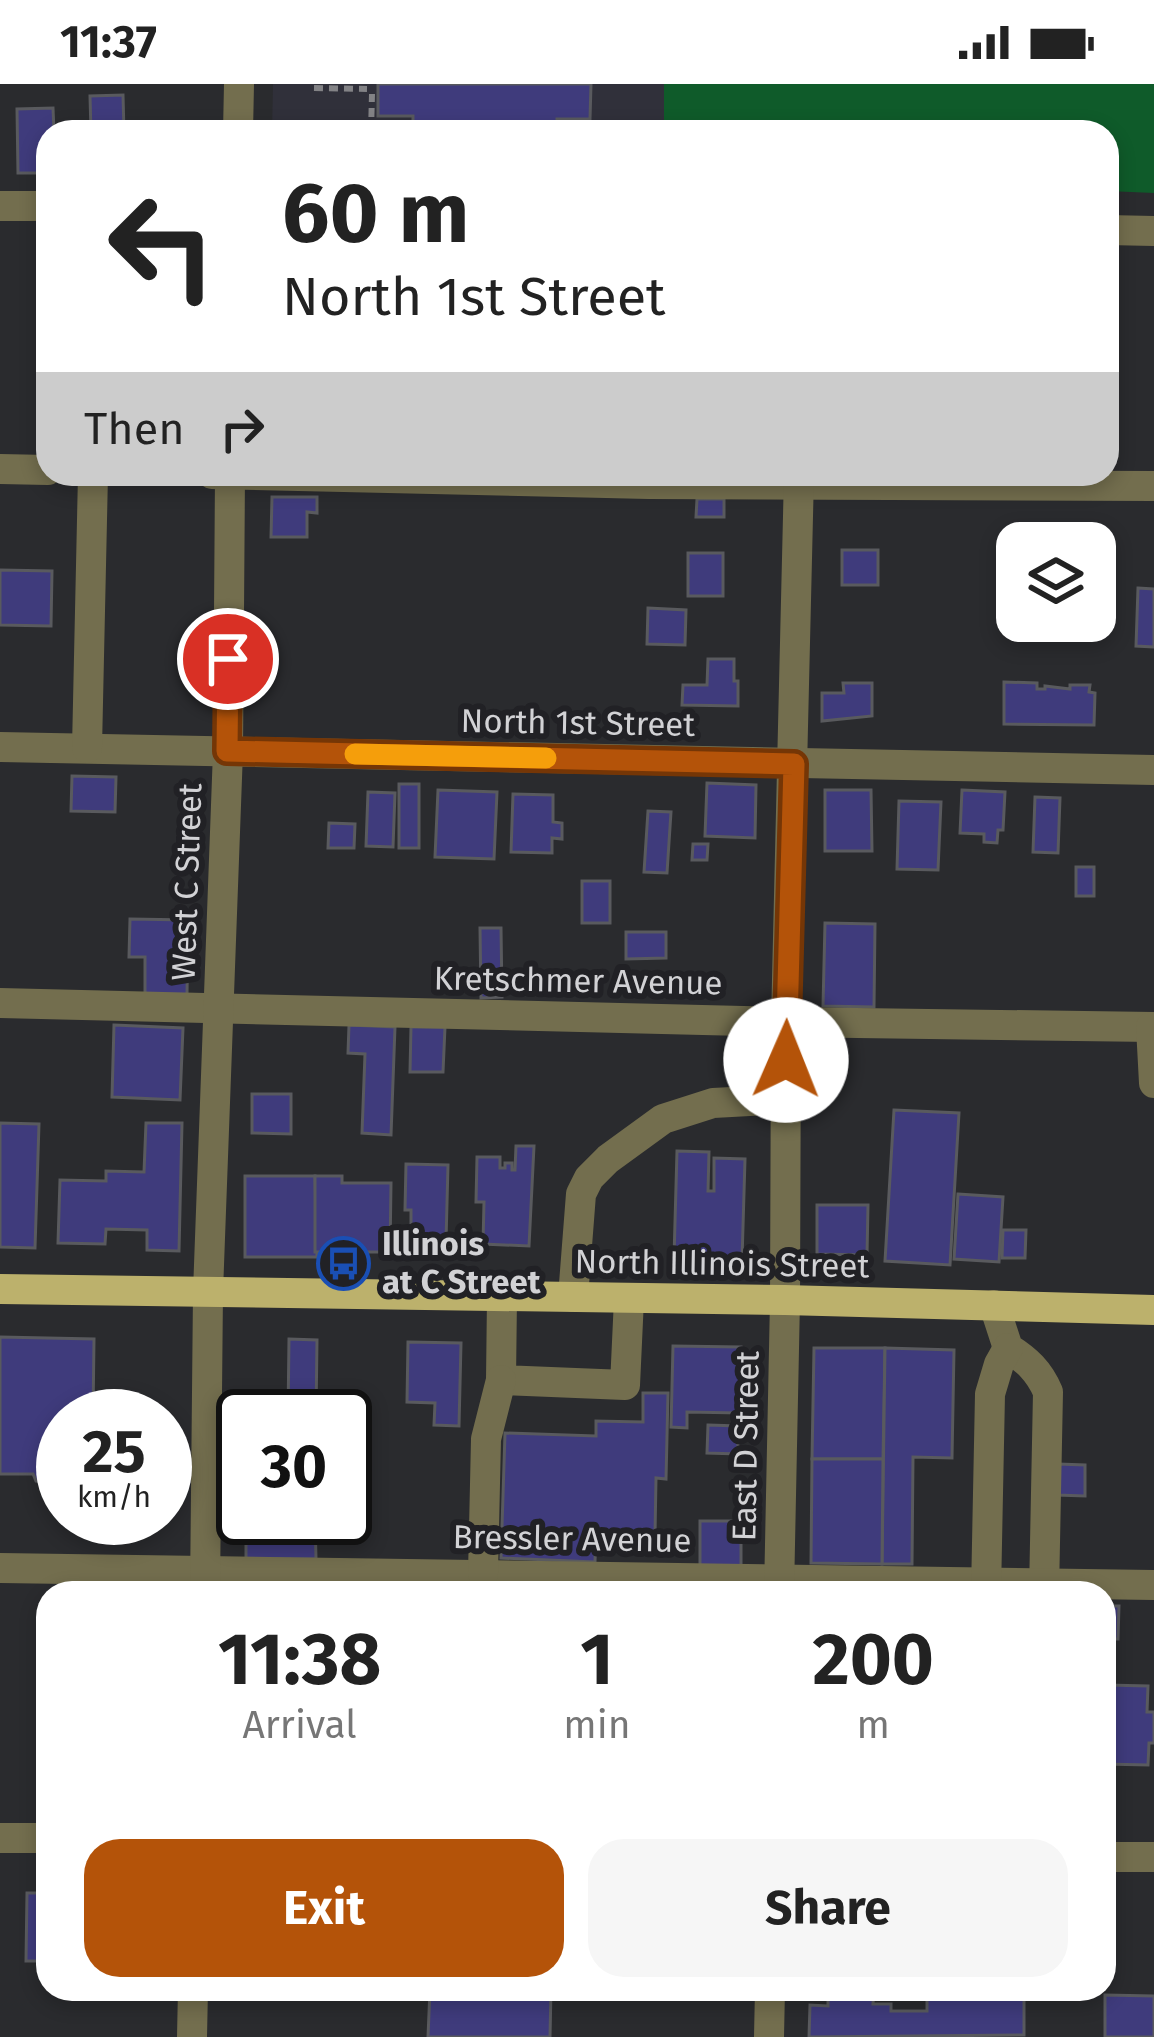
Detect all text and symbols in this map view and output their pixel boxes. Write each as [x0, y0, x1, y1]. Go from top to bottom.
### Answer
text: 11:37 [60, 15, 157, 69]
text: 60 m [282, 163, 469, 264]
icon: left [84, 168, 240, 324]
text: North 1st Street [282, 265, 666, 329]
icon: right [209, 396, 275, 462]
text: Then [84, 402, 185, 456]
map controls [996, 522, 1116, 642]
button: layers [996, 522, 1116, 642]
pin [177, 608, 279, 710]
icon: arrive [195, 626, 261, 692]
street label: North 1st Street [460, 701, 696, 745]
street label: West C Street [164, 782, 210, 982]
street label: Kretschmer Avenue [433, 958, 723, 1004]
position arrow [723, 997, 849, 1123]
place label: Illinois at C Street [382, 1224, 542, 1302]
bus stop icon: Illinois at C Street [315, 1235, 371, 1291]
street label: North Illinois Street [574, 1241, 870, 1287]
street label: East D Street [724, 1350, 768, 1542]
speed limit sign: 30 [216, 1389, 372, 1545]
text: 25 [82, 1416, 146, 1488]
text: km/h [77, 1479, 151, 1515]
street label: Bressler Avenue [452, 1517, 692, 1561]
text: 11:38 [218, 1617, 381, 1703]
text: 1 [580, 1617, 614, 1703]
text: 200 [813, 1617, 934, 1703]
text: Arrival [242, 1702, 357, 1748]
text: min [563, 1702, 631, 1748]
text: m [857, 1702, 890, 1748]
button: Exit [84, 1839, 564, 1977]
button: Share [588, 1839, 1068, 1977]

